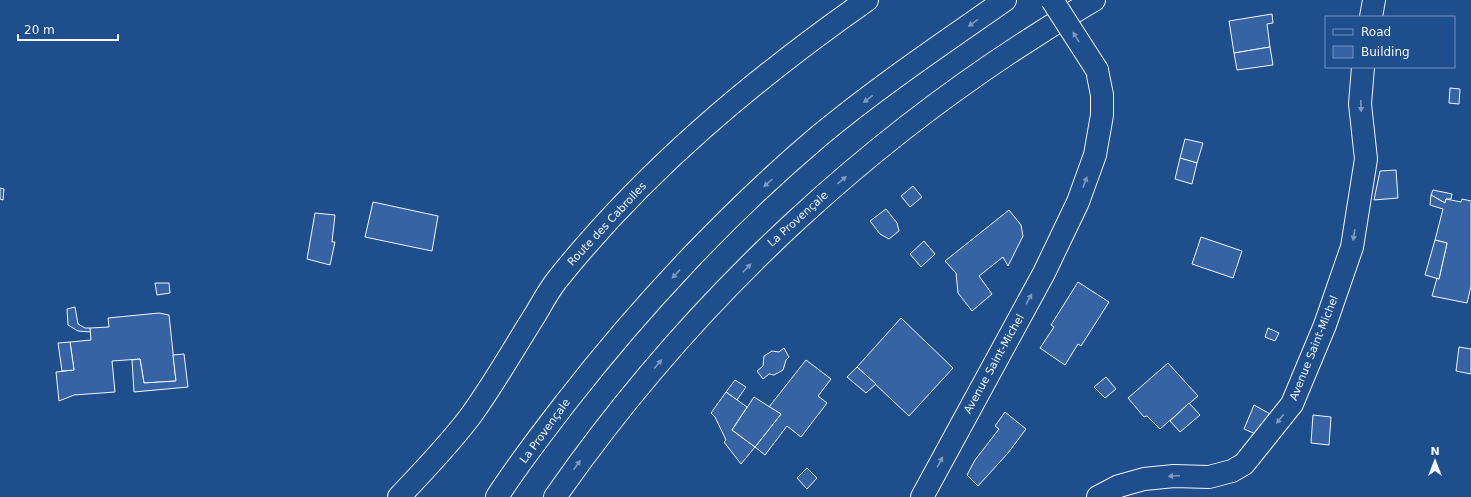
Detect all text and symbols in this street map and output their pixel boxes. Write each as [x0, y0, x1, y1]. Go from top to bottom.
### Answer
scale bar [18, 16, 118, 42]
legend [1325, 16, 1455, 68]
one-way arrow [968, 19, 978, 27]
text: 20 m [24, 23, 55, 37]
text: Road [1361, 25, 1391, 39]
one-way arrow [1072, 32, 1080, 42]
text: Building [1361, 45, 1410, 59]
one-way arrow [862, 95, 873, 104]
one-way arrow [1358, 100, 1364, 113]
one-way arrow [837, 175, 847, 184]
one-way arrow [1083, 176, 1089, 188]
one-way arrow [763, 178, 774, 187]
street label: Route des Cabrolles [565, 179, 649, 268]
street label: La Provençale [765, 188, 831, 249]
one-way arrow [1351, 229, 1357, 241]
one-way arrow [742, 263, 751, 273]
one-way arrow [671, 269, 680, 279]
one-way arrow [1026, 293, 1033, 305]
street label: Avenue Saint-Michel [1287, 294, 1341, 402]
street label: Avenue Saint-Michel [961, 312, 1027, 416]
one-way arrow [654, 358, 663, 369]
street label: La Provençale [517, 396, 573, 466]
one-way arrow [1276, 414, 1284, 425]
north arrow [1415, 441, 1455, 481]
text: N [1430, 445, 1440, 458]
one-way arrow [937, 457, 944, 468]
one-way arrow [573, 460, 582, 471]
one-way arrow [1167, 473, 1180, 479]

